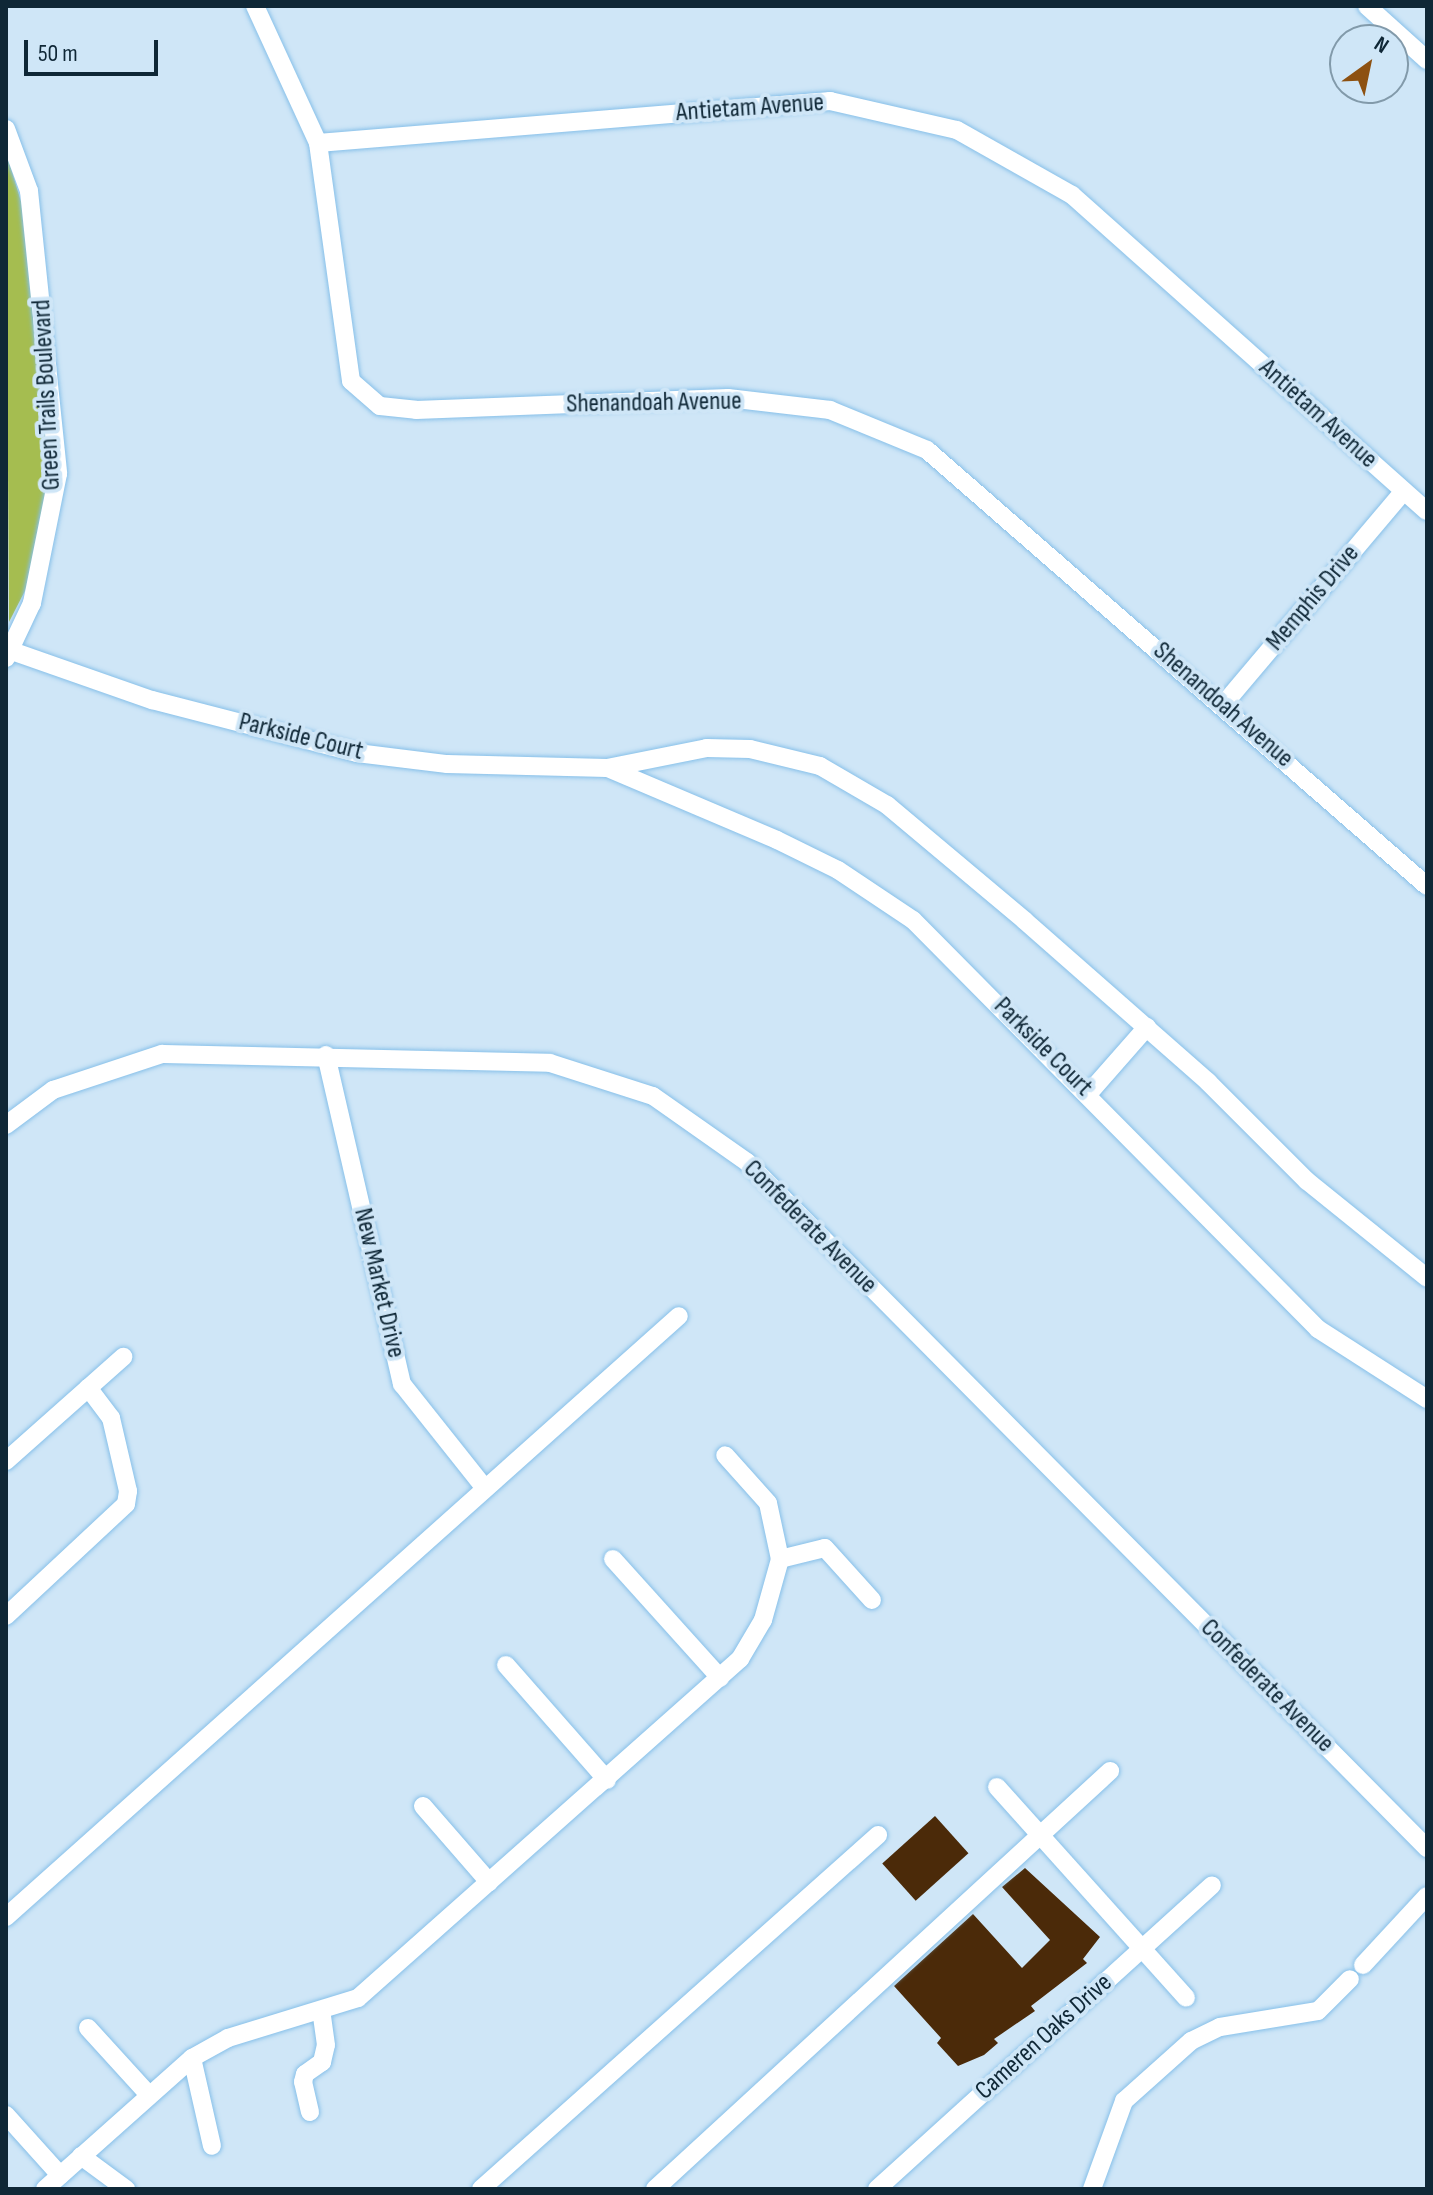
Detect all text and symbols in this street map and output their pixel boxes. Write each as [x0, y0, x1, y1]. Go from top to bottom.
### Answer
scale bar [28, 24, 162, 74]
north arrow [1329, 24, 1409, 104]
text: N [1369, 31, 1394, 60]
text: 50 m [38, 39, 78, 68]
street label: Antietam Avenue [675, 87, 825, 129]
street label: Green Trails Boulevard [26, 299, 68, 491]
street label: Antietam Avenue [1252, 353, 1384, 475]
street label: Shenandoah Avenue [566, 386, 742, 420]
street label: Memphis Drive [1260, 539, 1366, 657]
street label: Shenandoah Avenue [1147, 636, 1299, 774]
street label: Parkside Court [236, 707, 366, 767]
street label: Parkside Court [987, 991, 1099, 1103]
street label: Confederate Avenue [737, 1154, 883, 1300]
street label: New Market Drive [347, 1205, 411, 1361]
street label: Confederate Avenue [1194, 1613, 1340, 1759]
street label: Cameren Oaks Drive [969, 1967, 1119, 2107]

